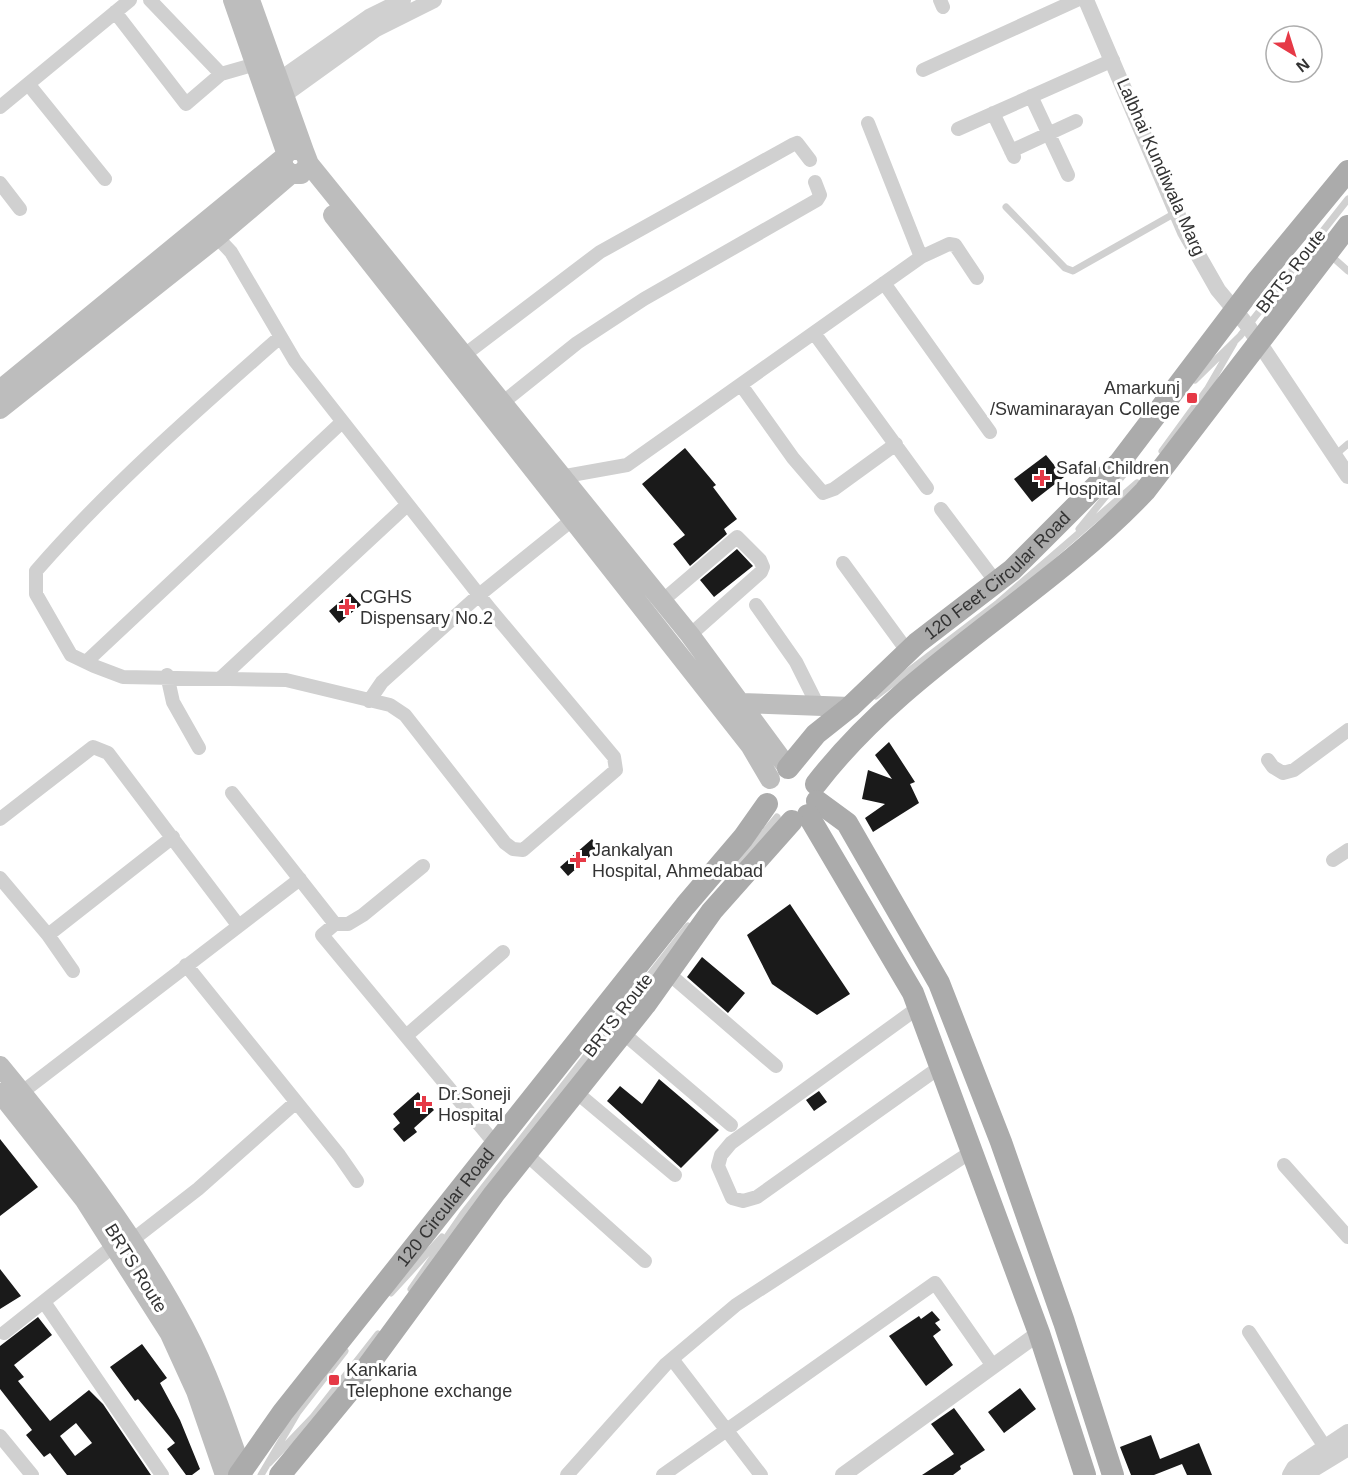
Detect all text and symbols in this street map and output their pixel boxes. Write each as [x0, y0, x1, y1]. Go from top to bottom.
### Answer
north arrow [1264, 24, 1324, 84]
text: N [1293, 55, 1313, 76]
street label: Lalbhai Kundiwala Marg [1113, 75, 1209, 259]
street label: BRTS Route [1252, 225, 1330, 317]
place label: Amarkunj /Swaminarayan College [990, 378, 1180, 419]
marker: Amarkunj /Swaminarayan College [1185, 391, 1199, 405]
place label: Safal Children Hospital [1056, 458, 1169, 499]
marker: Safal Children Hospital [1033, 469, 1051, 487]
street label: 120 Feet Circular Road [920, 508, 1074, 644]
place label: CGHS Dispensary No.2 [360, 587, 493, 628]
marker: CGHS Dispensary No.2 [338, 598, 356, 616]
place label: Jankalyan Hospital, Ahmedabad [592, 840, 763, 881]
marker: Jankalyan Hospital, Ahmedabad [569, 851, 587, 869]
street label: BRTS Route [579, 969, 657, 1061]
place label: Dr.Soneji Hospital [438, 1084, 511, 1125]
marker: Dr.Soneji Hospital [415, 1095, 433, 1113]
street label: 120 Circular Road [392, 1144, 498, 1271]
street label: BRTS Route [101, 1220, 171, 1316]
place label: Kankaria Telephone exchange [346, 1360, 512, 1401]
marker: Kankaria Telephone exchange [327, 1373, 341, 1387]

